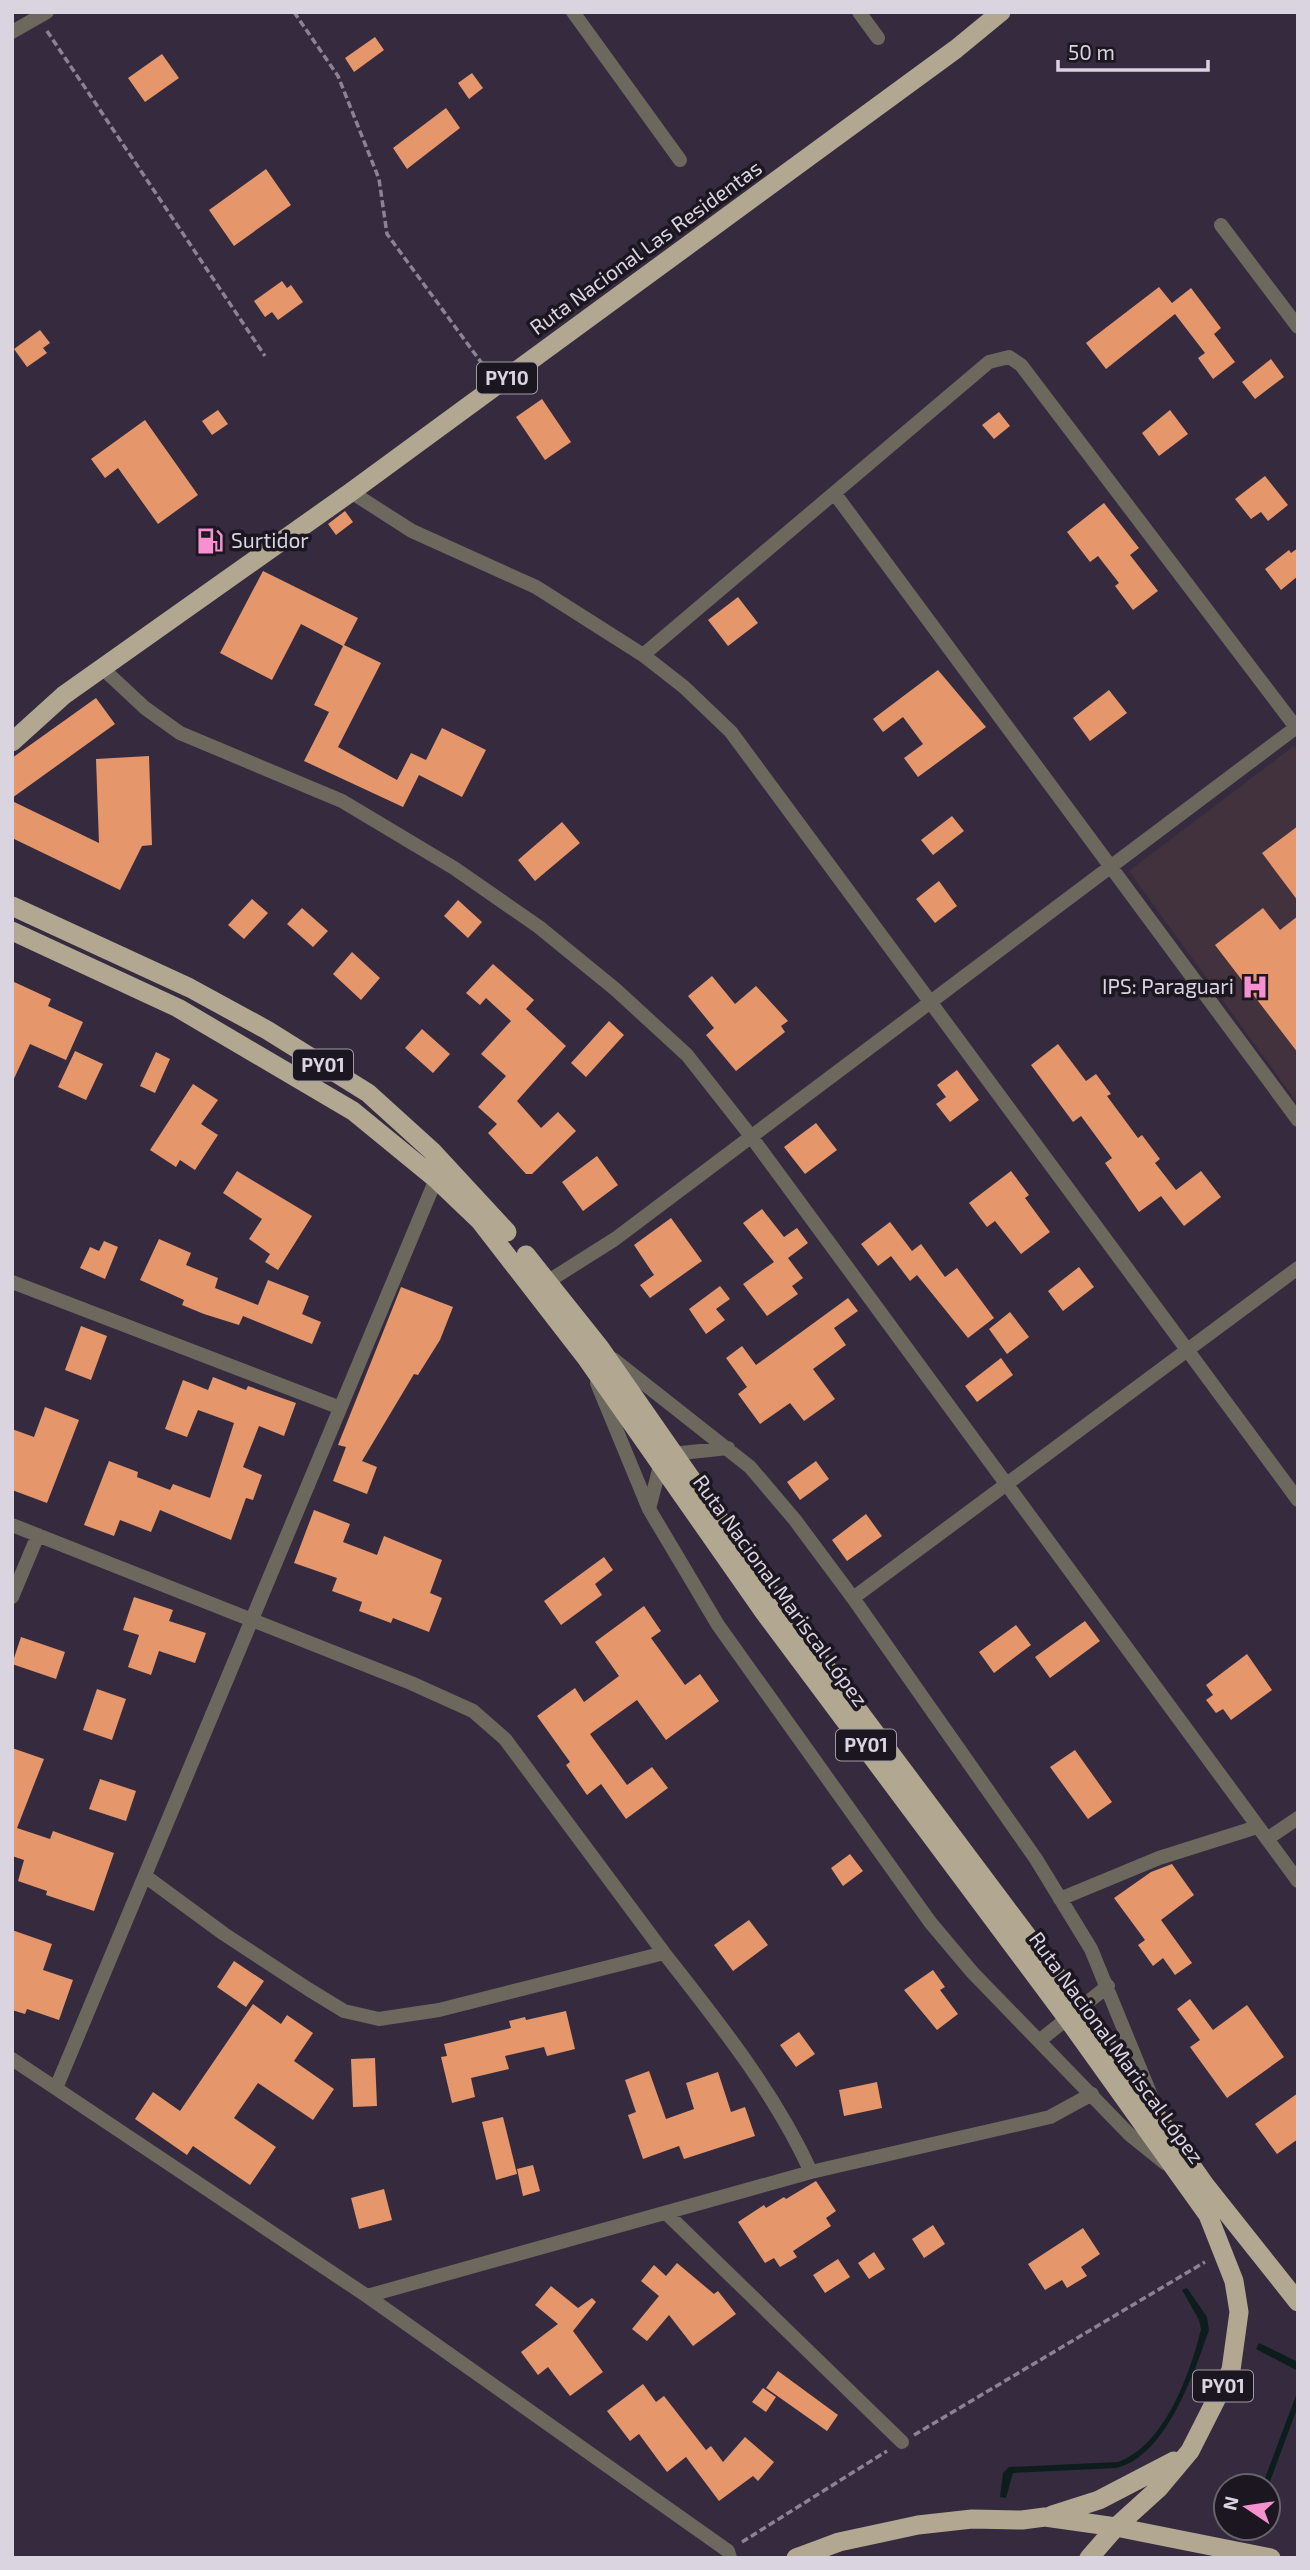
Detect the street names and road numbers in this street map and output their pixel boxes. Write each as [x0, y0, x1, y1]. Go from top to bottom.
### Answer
street label: Ruta Nacional Las Residentas [524, 154, 766, 339]
road number: PY10 [477, 362, 537, 394]
road number: PY01 [293, 1050, 353, 1080]
street label: Ruta Nacional Mariscal López [689, 1469, 874, 1711]
road number: PY01 [836, 1730, 896, 1760]
street label: Ruta Nacional Mariscal López [1025, 1926, 1210, 2168]
road number: PY01 [1193, 2370, 1253, 2402]

